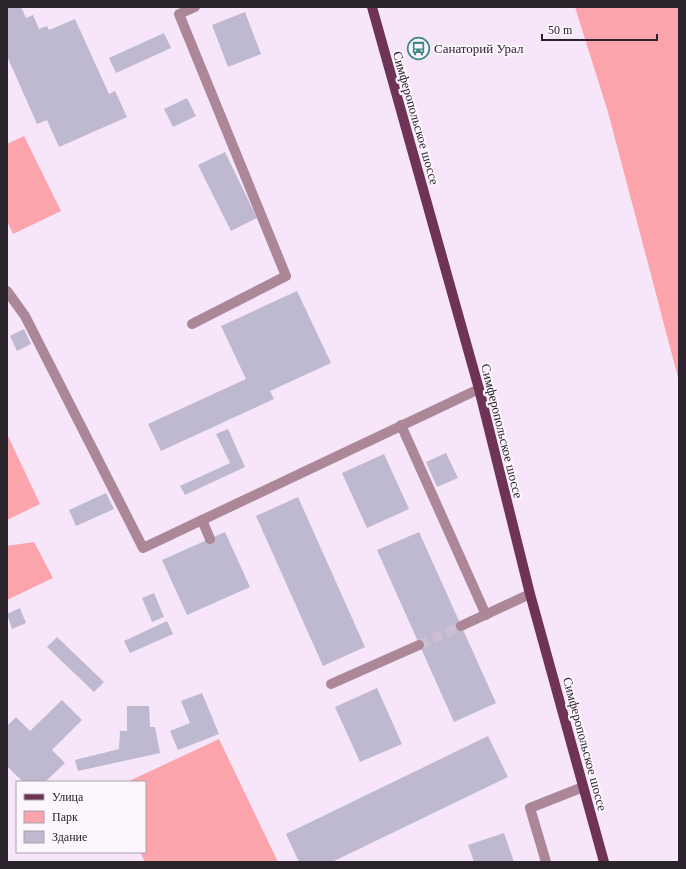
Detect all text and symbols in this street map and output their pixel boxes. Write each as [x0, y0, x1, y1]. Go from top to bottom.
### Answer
scale bar [542, 16, 657, 42]
text: 50 m [548, 23, 573, 37]
bus stop icon: Санаторий Урал [406, 35, 432, 61]
place label: Санаторий Урал [434, 41, 524, 56]
street label: Симферопольское шоссе [390, 50, 442, 187]
street label: Симферопольское шоссе [478, 362, 526, 500]
street label: Симферопольское шоссе [560, 675, 610, 813]
legend [16, 781, 146, 853]
text: Улица [52, 790, 84, 804]
text: Парк [52, 810, 78, 824]
text: Здание [52, 830, 87, 844]

